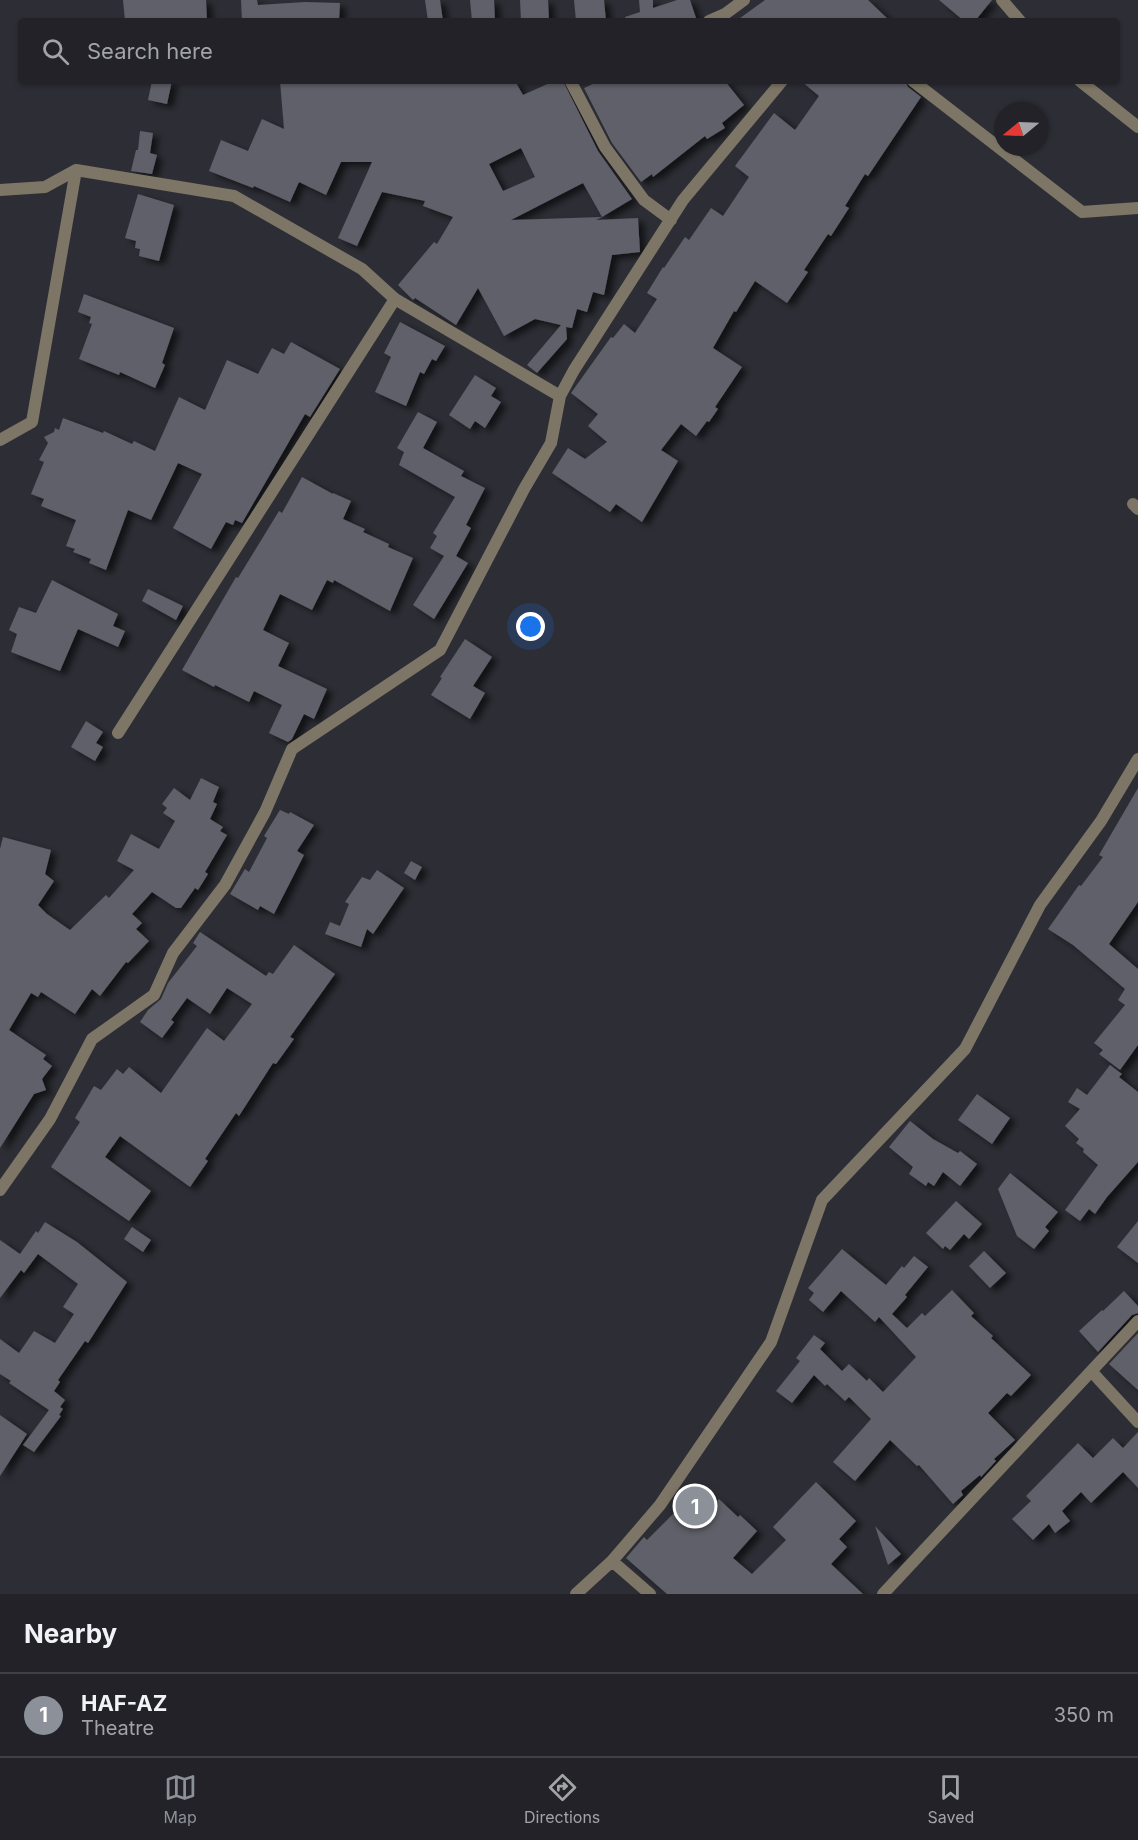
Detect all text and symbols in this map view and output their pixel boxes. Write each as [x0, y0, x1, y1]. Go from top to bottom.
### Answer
search box [18, 18, 1120, 84]
icon: search [39, 35, 72, 68]
text: Search here [87, 38, 213, 64]
north arrow [994, 102, 1048, 156]
your location [516, 612, 545, 641]
pin: 1 [676, 1484, 714, 1528]
text: Nearby [24, 1618, 117, 1649]
text: HAF-AZ [81, 1690, 167, 1716]
text: 1 [39, 1703, 48, 1727]
text: 350 m [1054, 1703, 1114, 1727]
text: Theatre [81, 1716, 154, 1740]
tab: Map [164, 1771, 197, 1827]
tab: Directions [524, 1771, 600, 1827]
tab: Saved [928, 1771, 974, 1827]

